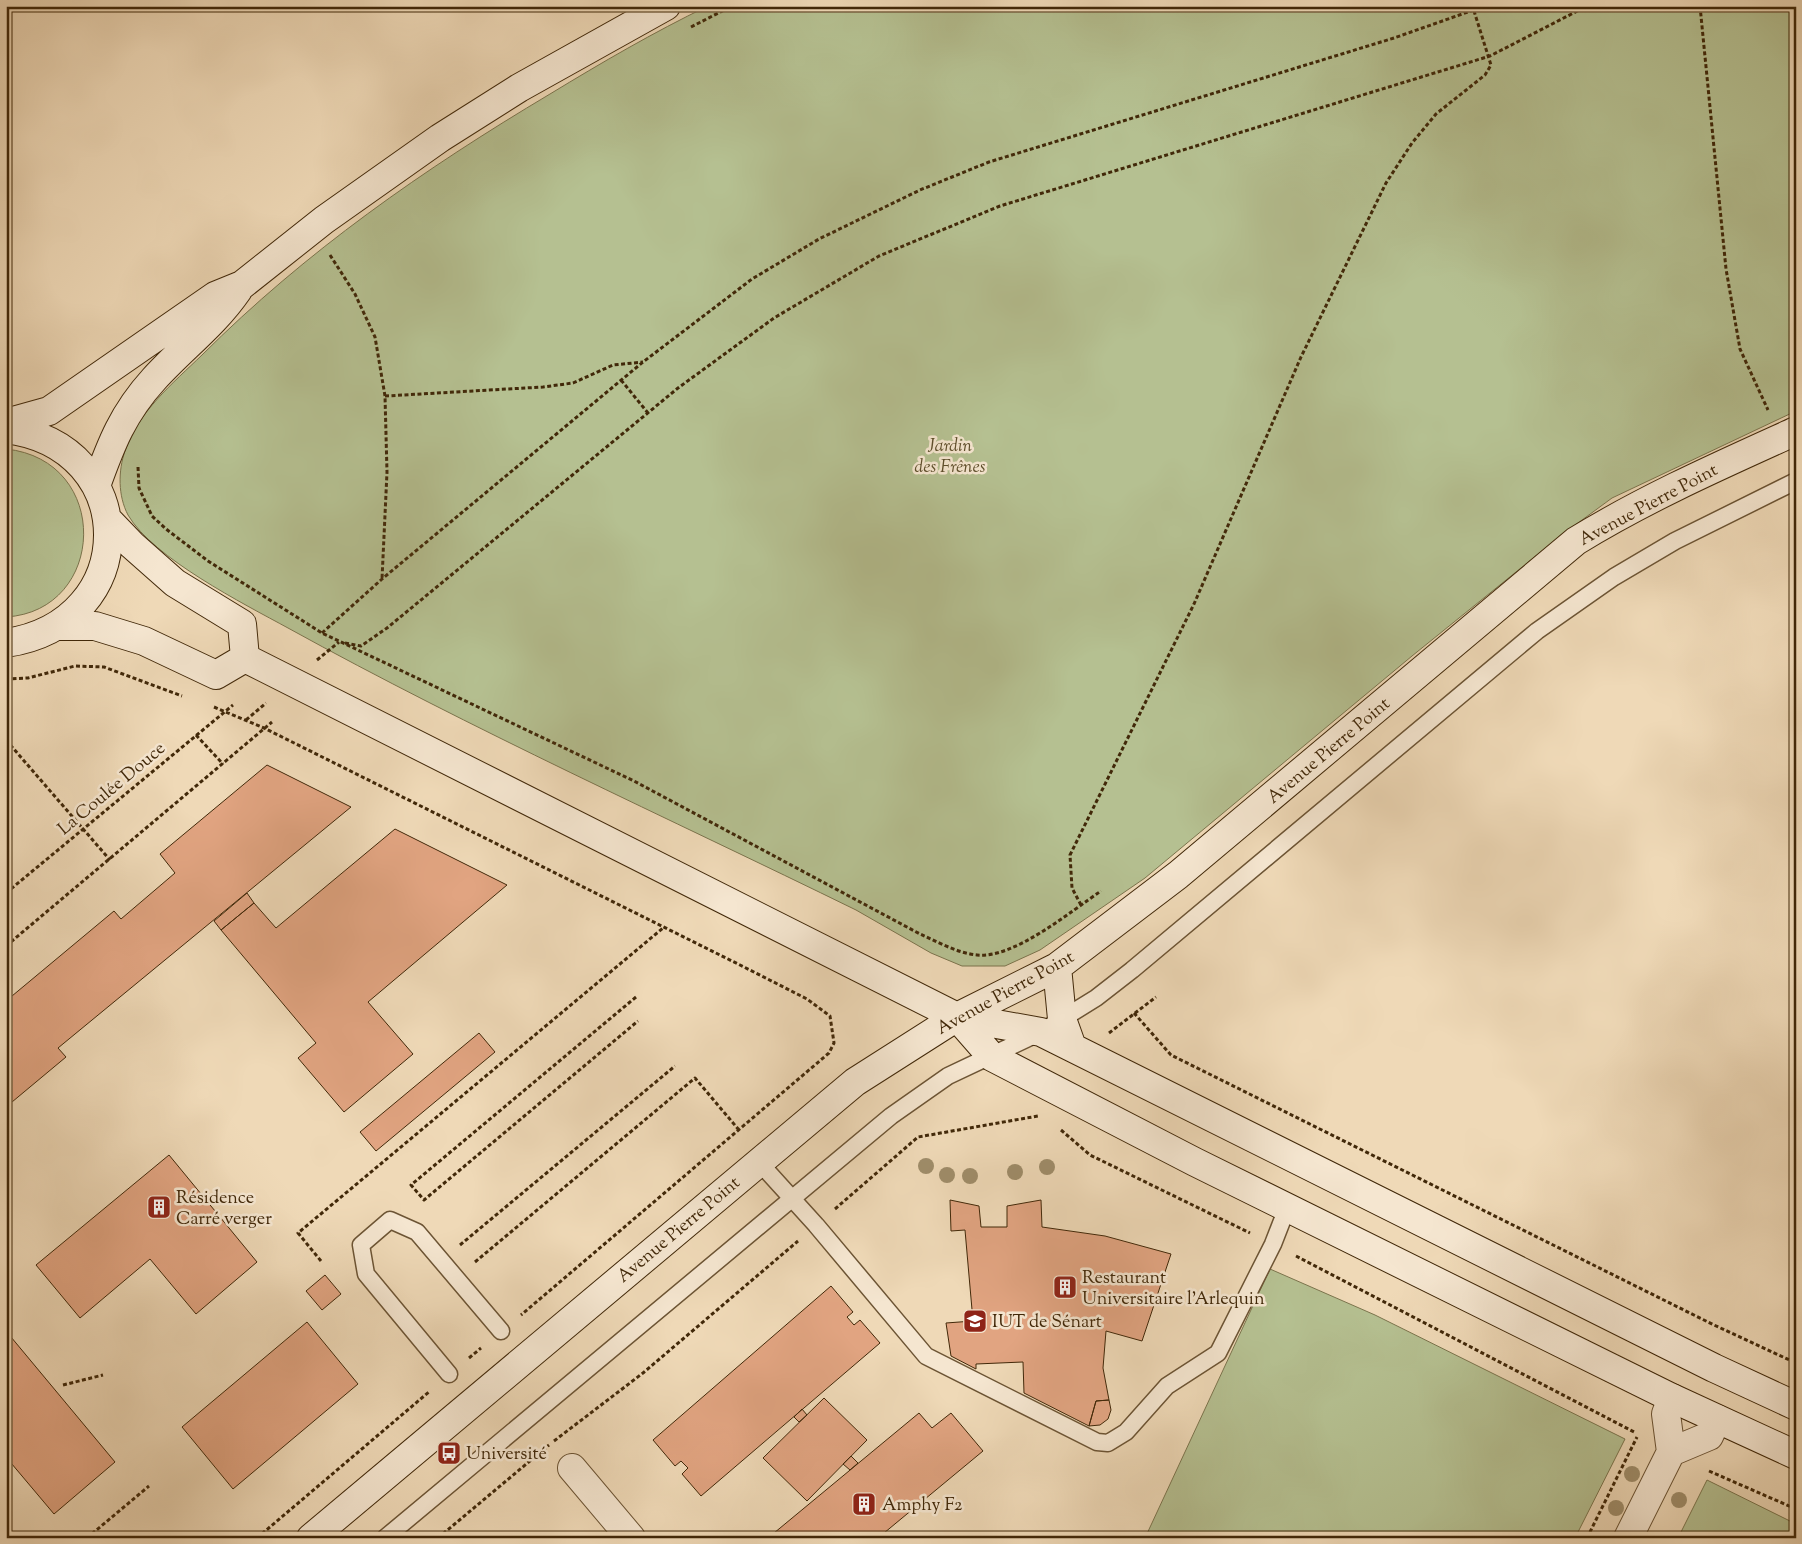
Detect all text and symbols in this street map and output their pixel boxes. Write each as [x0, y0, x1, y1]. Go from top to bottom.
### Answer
park label: Jardin des Frênes [914, 434, 986, 481]
street label: Avenue Pierre Point [1575, 458, 1723, 553]
street label: Avenue Pierre Point [1262, 692, 1397, 811]
street label: La Coulée Douce [53, 737, 172, 842]
street label: Avenue Pierre Point [932, 945, 1080, 1042]
street label: Avenue Pierre Point [612, 1171, 747, 1290]
place label: Résidence Carré verger [176, 1186, 272, 1233]
building icon: Résidence Carré verger [146, 1194, 172, 1220]
place label: Restaurant Universitaire l'Arlequin [1082, 1266, 1265, 1313]
building icon: Restaurant Universitaire l'Arlequin [1052, 1274, 1078, 1300]
school or university icon: IUT de Sénart [962, 1308, 988, 1334]
place label: IUT de Sénart [992, 1310, 1102, 1336]
bus stop icon: Université [436, 1440, 462, 1466]
place label: Université [466, 1442, 547, 1468]
building icon: Amphy F2 [851, 1491, 877, 1517]
place label: Amphy F2 [882, 1493, 963, 1519]

